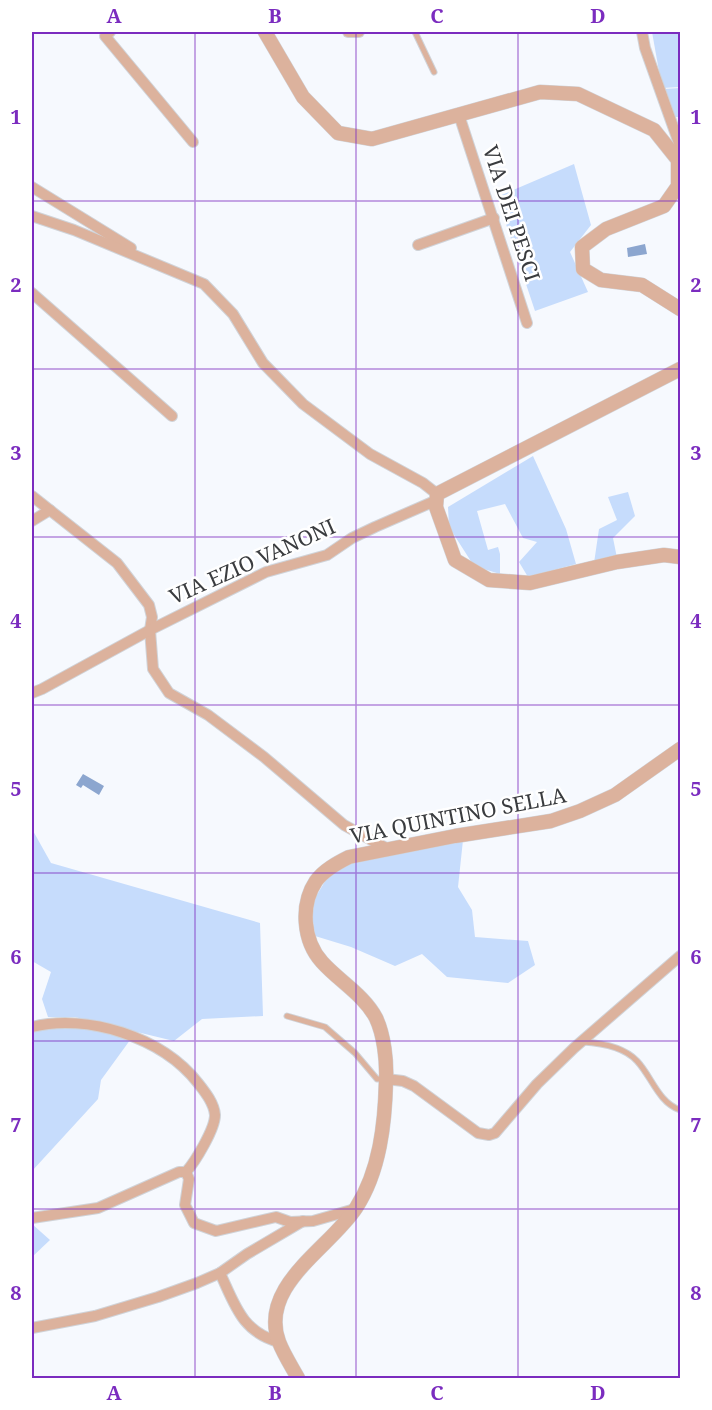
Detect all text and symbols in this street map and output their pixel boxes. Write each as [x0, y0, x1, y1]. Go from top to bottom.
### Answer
text: A [106, 2, 122, 29]
text: B [268, 2, 282, 29]
text: C [430, 2, 444, 29]
text: D [590, 2, 606, 29]
text: 1 [10, 103, 22, 130]
text: 1 [690, 103, 702, 130]
street label: VIA DEI PESCI [477, 141, 547, 285]
text: 2 [10, 271, 22, 298]
text: 2 [690, 271, 702, 298]
text: 3 [10, 439, 22, 466]
text: 3 [690, 439, 702, 466]
street label: VIA EZIO VANONI [165, 512, 339, 610]
text: 4 [10, 607, 22, 634]
text: 4 [690, 607, 702, 634]
text: 5 [10, 775, 22, 802]
text: 5 [690, 775, 702, 802]
street label: VIA QUINTINO SELLA [348, 780, 569, 850]
text: 6 [10, 943, 22, 970]
text: 6 [690, 943, 702, 970]
text: 7 [10, 1111, 22, 1138]
text: 7 [690, 1111, 702, 1138]
text: 8 [10, 1279, 22, 1306]
text: 8 [690, 1279, 702, 1306]
text: A [106, 1379, 122, 1406]
text: B [268, 1379, 282, 1406]
text: C [430, 1379, 444, 1406]
text: D [590, 1379, 606, 1406]

